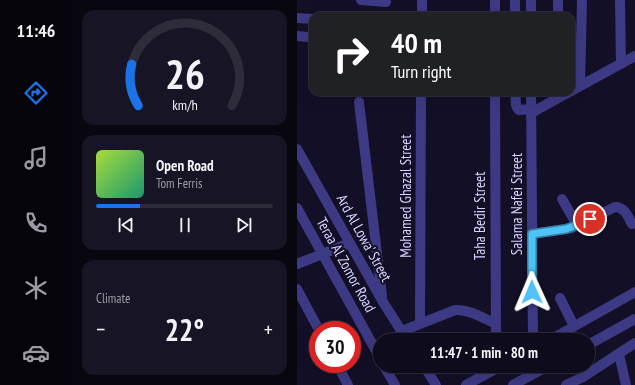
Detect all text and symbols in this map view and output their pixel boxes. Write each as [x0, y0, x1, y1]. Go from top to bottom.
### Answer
text: 11:46 [17, 19, 55, 42]
text: 40 m [391, 24, 442, 61]
icon: right [325, 28, 377, 80]
text: 26 [165, 46, 204, 99]
text: Turn right [391, 60, 451, 83]
icon: directions [22, 79, 50, 107]
text: km/h [172, 94, 197, 113]
street label: Mohamed Ghazal Street [396, 134, 415, 258]
icon: music [22, 144, 50, 172]
street label: Salama Nafei Street [507, 153, 526, 255]
text: Open Road [156, 156, 214, 175]
street label: Taha Bedir Street [470, 172, 489, 260]
text: Tom Ferris [156, 175, 202, 192]
street label: Ard Al Lowa' Street [333, 191, 396, 285]
pin [573, 202, 607, 236]
icon: arrive [579, 208, 601, 230]
icon: phone [22, 209, 50, 237]
icon: previous [115, 214, 137, 236]
icon: pause [174, 214, 196, 236]
icon: next [233, 214, 255, 236]
street label: Teraa Al Zomor Road [313, 214, 380, 315]
position arrow [511, 271, 553, 313]
icon: climate [22, 274, 50, 302]
text: Climate [96, 290, 130, 307]
text: 22° [165, 310, 204, 349]
text: − [96, 315, 105, 343]
text: + [264, 315, 273, 343]
speed limit sign: 30 [309, 321, 361, 373]
icon: car [22, 339, 50, 367]
text: 11:47 · 1 min · 80 m [430, 343, 538, 362]

